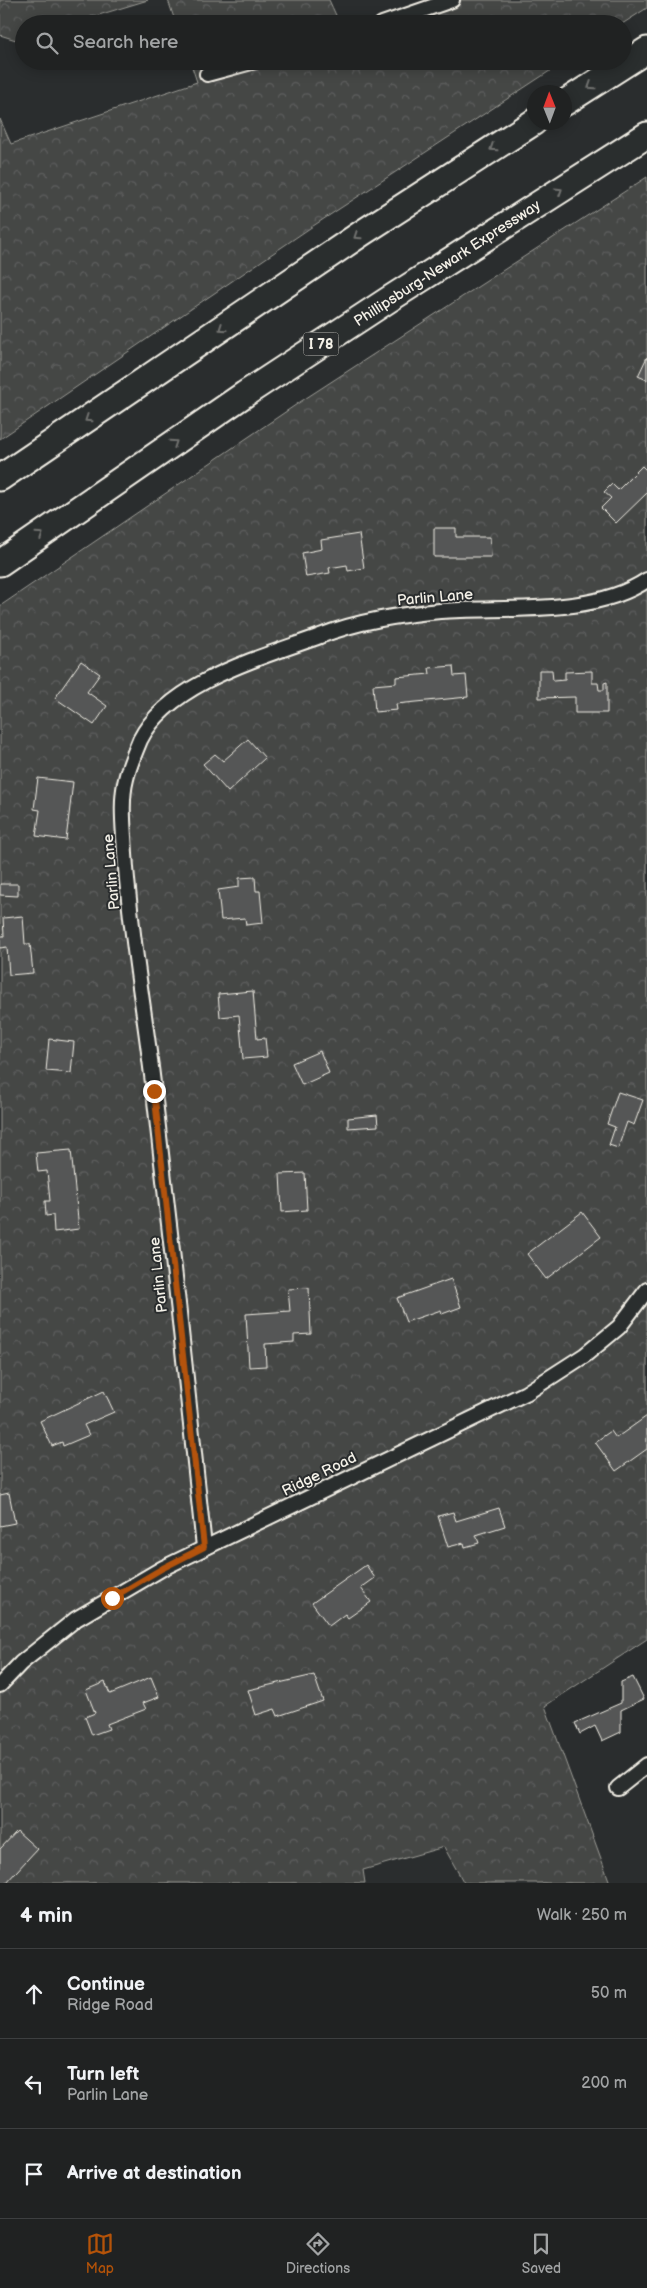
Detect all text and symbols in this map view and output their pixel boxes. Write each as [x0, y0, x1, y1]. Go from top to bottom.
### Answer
search box [15, 15, 632, 70]
icon: search [33, 29, 61, 57]
text: Search here [73, 31, 178, 54]
one-way arrow [588, 79, 597, 89]
north arrow [527, 85, 572, 130]
one-way arrow [490, 142, 499, 152]
one-way arrow [553, 188, 563, 197]
street label: Phillipsburg-Newark Expressway [350, 196, 544, 331]
one-way arrow [353, 230, 363, 239]
one-way arrow [219, 321, 228, 331]
road number: I 78 [304, 332, 338, 356]
one-way arrow [84, 413, 94, 422]
one-way arrow [168, 440, 178, 449]
one-way arrow [34, 532, 44, 541]
street label: Parlin Lane [396, 585, 474, 610]
street label: Parlin Lane [99, 833, 124, 911]
route end [143, 1080, 166, 1103]
street label: Parlin Lane [145, 1236, 172, 1314]
street label: Ridge Road [279, 1448, 360, 1501]
route start [101, 1587, 124, 1610]
text: 4 min [20, 1903, 73, 1928]
text: Walk · 250 m [537, 1906, 627, 1925]
text: Continue [67, 1973, 145, 1996]
icon: ahead [20, 1980, 48, 2008]
text: 50 m [591, 1984, 627, 2003]
text: Ridge Road [67, 1996, 153, 2015]
text: Turn left [67, 2063, 139, 2086]
icon: left [20, 2070, 48, 2098]
text: 200 m [581, 2074, 627, 2093]
text: Parlin Lane [67, 2086, 148, 2105]
icon: arrive [20, 2160, 48, 2188]
text: Arrive at destination [67, 2162, 242, 2185]
tab: Map [86, 2230, 114, 2277]
tab: Directions [286, 2230, 350, 2277]
tab: Saved [522, 2230, 561, 2277]

